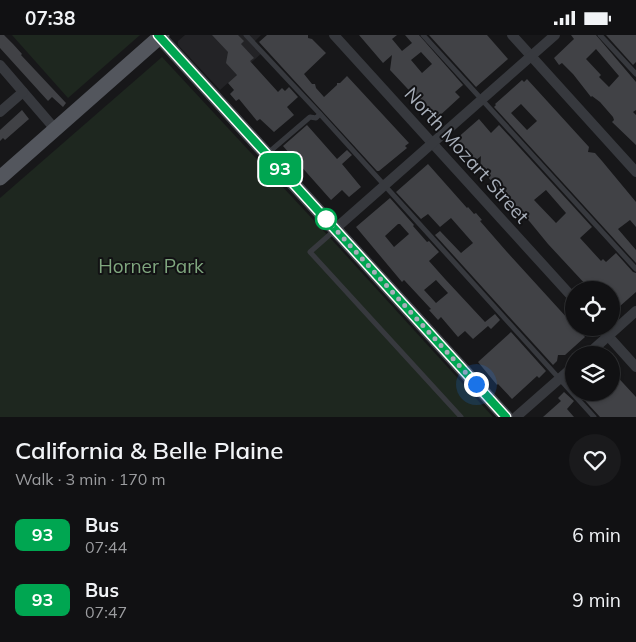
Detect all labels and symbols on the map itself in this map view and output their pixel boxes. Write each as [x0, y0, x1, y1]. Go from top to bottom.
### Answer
street label: North Mozart Street [400, 82, 535, 228]
line badge: 93 [258, 153, 302, 185]
unlabelled marker [315, 208, 337, 230]
park label: Horner Park [98, 254, 204, 278]
your location [464, 372, 489, 397]

